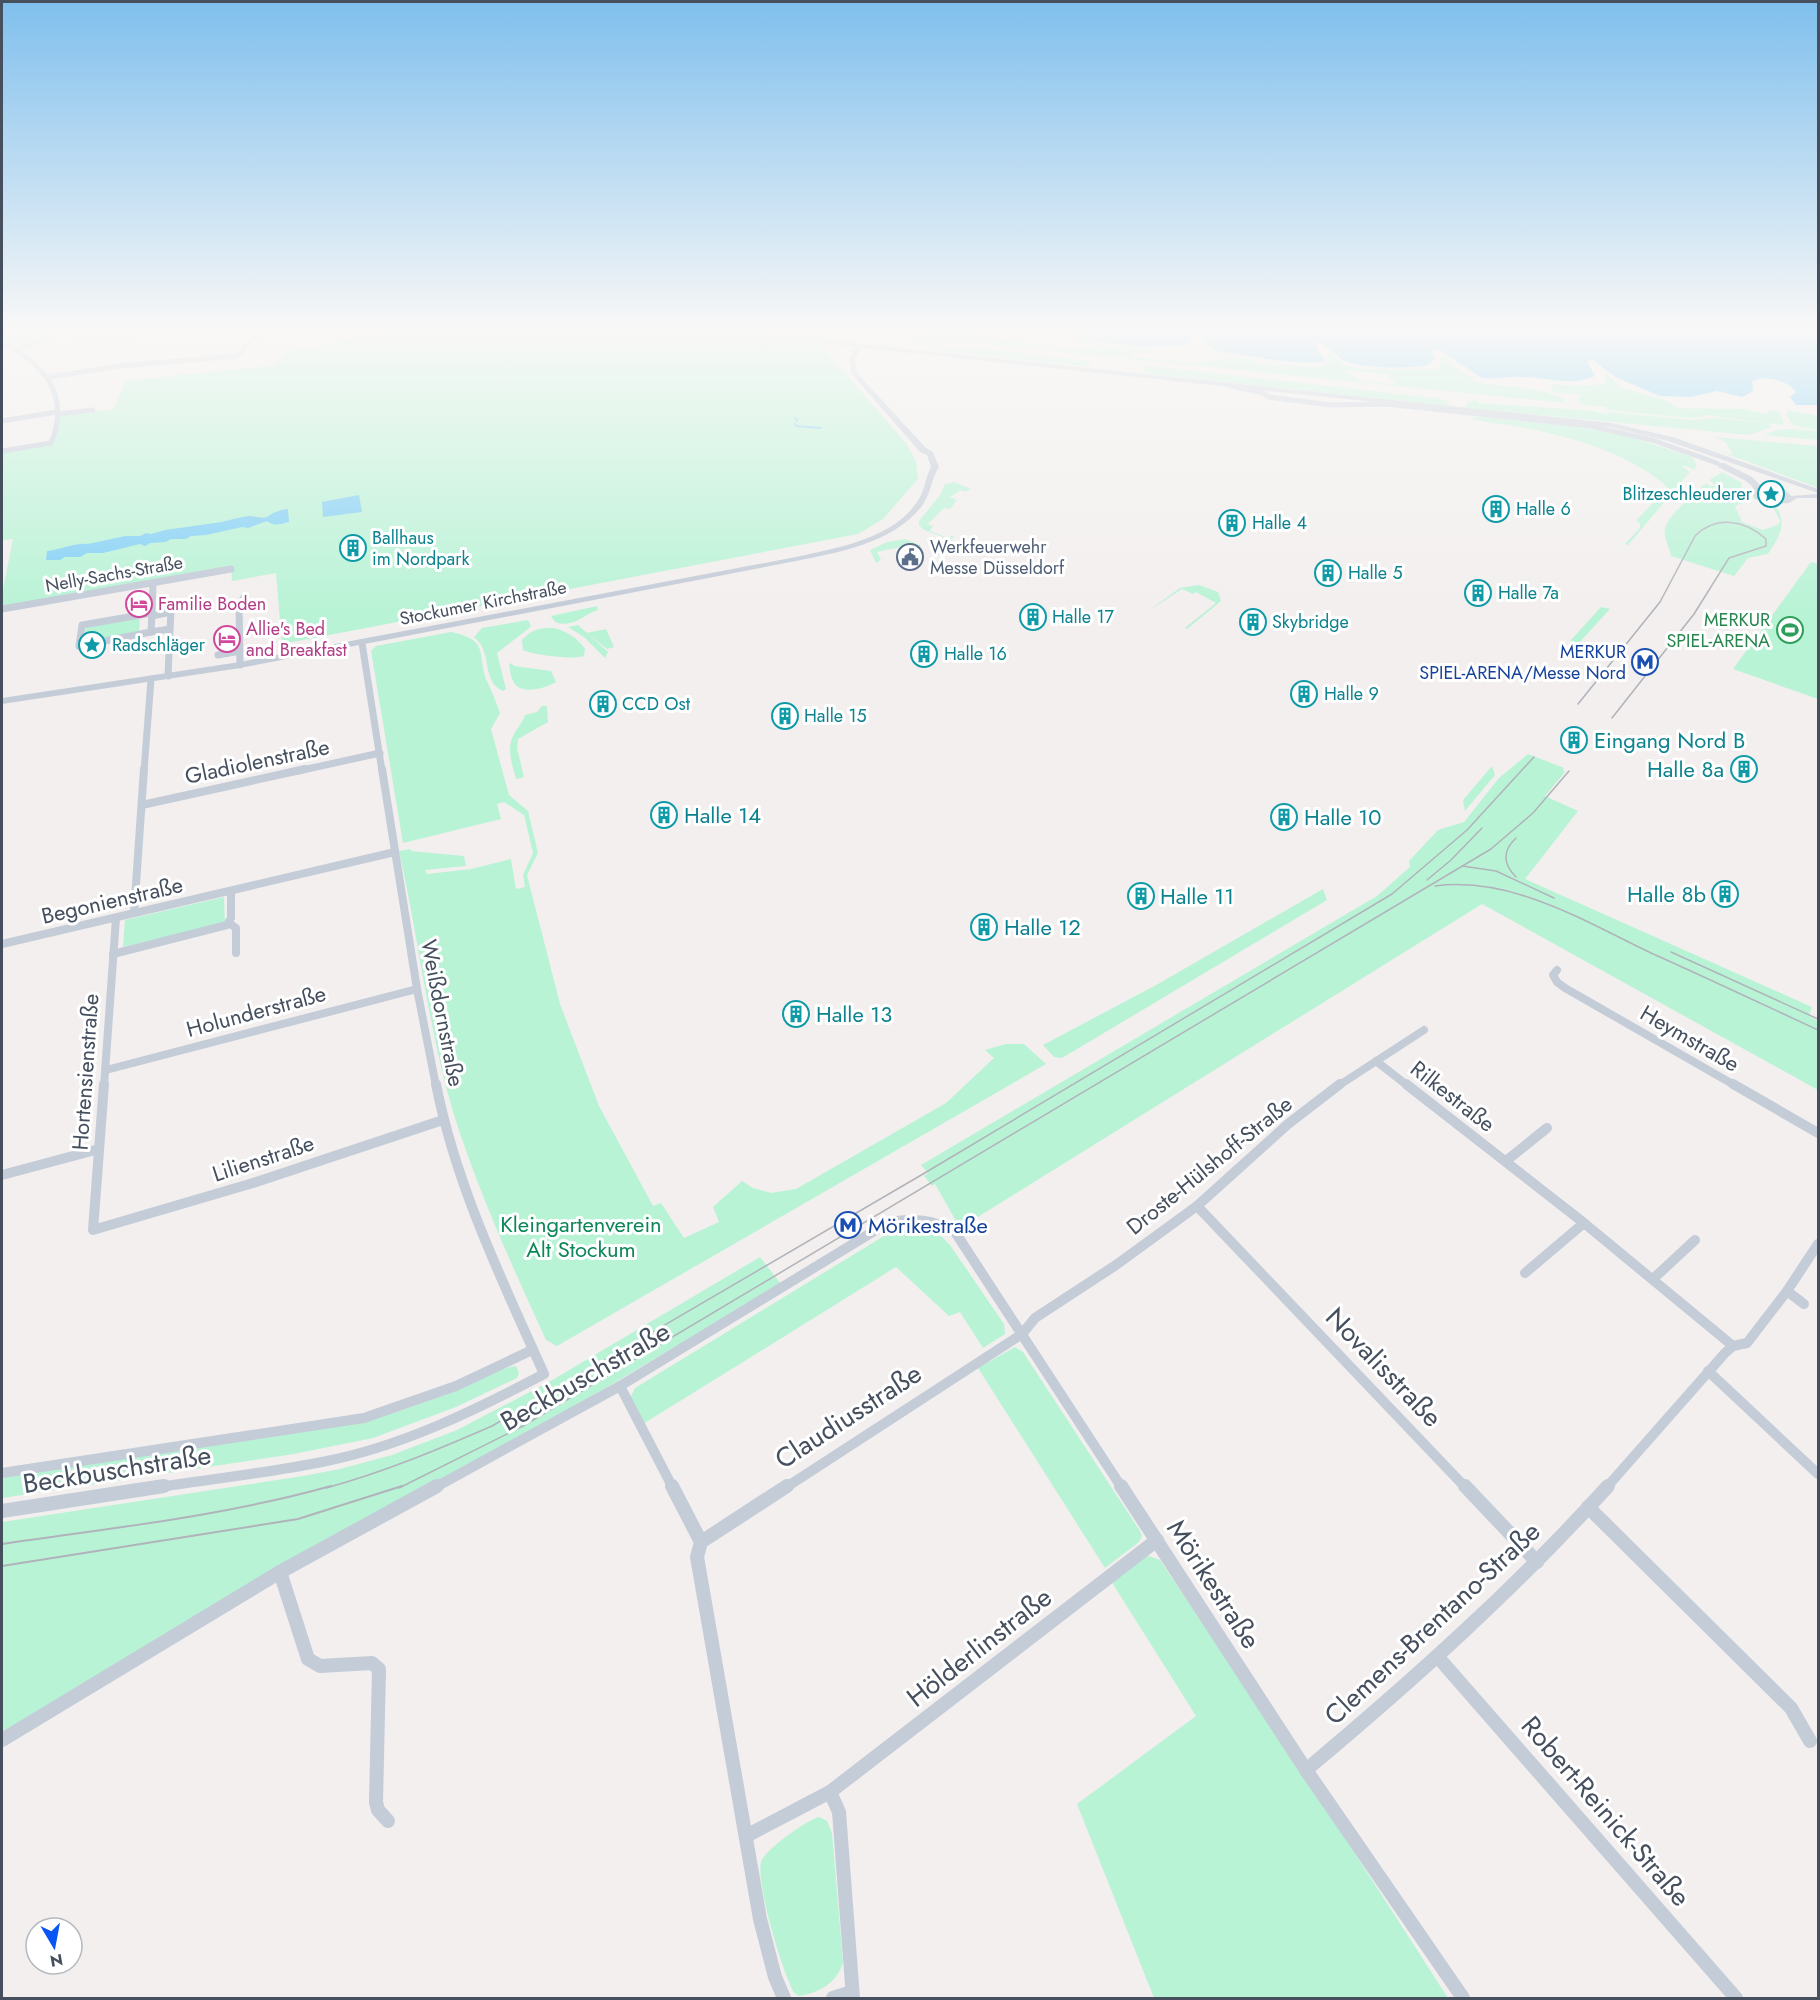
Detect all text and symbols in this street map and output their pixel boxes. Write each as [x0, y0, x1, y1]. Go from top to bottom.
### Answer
place icon: Blitzeschleuderer [1756, 479, 1786, 509]
place label: Blitzeschleuderer [1622, 481, 1753, 507]
building icon: Halle 6 [1481, 494, 1511, 524]
place label: Halle 6 [1516, 496, 1571, 522]
building icon: Halle 4 [1217, 508, 1247, 538]
place label: Halle 4 [1252, 510, 1307, 536]
place label: Ballhaus im Nordpark [372, 525, 469, 572]
building icon: Ballhaus im Nordpark [338, 533, 368, 563]
place label: Werkfeuerwehr Messe Düsseldorf [930, 534, 1065, 581]
public building icon: Werkfeuerwehr Messe Düsseldorf [895, 542, 925, 572]
street label: Nelly-Sachs-Straße [43, 549, 185, 599]
building icon: Halle 5 [1313, 558, 1343, 588]
place label: Halle 5 [1348, 560, 1403, 586]
street label: Stockumer Kirchstraße [397, 574, 569, 632]
building icon: Halle 7a [1463, 578, 1493, 608]
place label: Halle 7a [1498, 580, 1559, 606]
hotel icon: Familie Boden [124, 589, 154, 619]
place label: Familie Boden [158, 591, 266, 617]
building icon: Halle 17 [1018, 602, 1048, 632]
place label: Halle 17 [1052, 604, 1115, 630]
building icon: Skybridge [1238, 607, 1268, 637]
place label: MERKUR SPIEL-ARENA [1666, 607, 1770, 654]
place label: Skybridge [1272, 609, 1349, 635]
sports icon: MERKUR SPIEL-ARENA [1775, 615, 1805, 645]
place label: Allie's Bed and Breakfast [246, 616, 348, 663]
hotel icon: Allie's Bed and Breakfast [212, 624, 242, 654]
place icon: Radschläger [77, 630, 107, 660]
place label: Radschläger [112, 632, 206, 658]
building icon: Halle 16 [909, 639, 939, 669]
place label: MERKUR SPIEL-ARENA/Messe Nord [1419, 639, 1626, 686]
place label: Halle 16 [944, 641, 1007, 667]
metro station icon: MERKUR SPIEL-ARENA/Messe Nord [1630, 647, 1660, 677]
building icon: Halle 9 [1289, 679, 1319, 709]
place label: Halle 9 [1324, 681, 1379, 707]
building icon: CCD Ost [588, 689, 618, 719]
place label: CCD Ost [622, 691, 691, 717]
building icon: Halle 15 [770, 701, 800, 731]
place label: Halle 15 [804, 703, 867, 729]
place label: Eingang Nord B [1594, 724, 1745, 756]
building icon: Eingang Nord B [1559, 725, 1589, 755]
street label: Gladiolenstraße [182, 730, 332, 792]
place label: Halle 8a [1647, 753, 1724, 785]
building icon: Halle 8a [1729, 754, 1759, 784]
place label: Halle 14 [684, 799, 761, 831]
building icon: Halle 14 [649, 800, 679, 830]
place label: Halle 10 [1304, 801, 1381, 833]
building icon: Halle 10 [1269, 802, 1299, 832]
street label: Begonienstraße [38, 868, 186, 932]
place label: Halle 8b [1627, 878, 1706, 910]
building icon: Halle 8b [1710, 879, 1740, 909]
place label: Halle 11 [1160, 880, 1234, 912]
building icon: Halle 11 [1126, 881, 1156, 911]
place label: Halle 12 [1004, 911, 1081, 943]
building icon: Halle 12 [969, 912, 999, 942]
street label: Weißdornstraße [413, 937, 473, 1089]
street label: Holunderstraße [183, 977, 329, 1045]
street label: Hortensienstraße [64, 993, 106, 1151]
street label: Heymstraße [1635, 997, 1745, 1079]
place label: Halle 13 [816, 998, 892, 1030]
building icon: Halle 13 [781, 999, 811, 1029]
street label: Rilkestraße [1404, 1053, 1502, 1139]
street label: Droste-Hülshoff-Straße [1119, 1088, 1299, 1242]
street label: Lilienstraße [208, 1127, 318, 1189]
park label: Kleingartenverein Alt Stockum [500, 1208, 662, 1265]
place label: Mörikestraße [868, 1209, 988, 1241]
metro station icon: Mörikestraße [833, 1210, 863, 1240]
street label: Novalisstraße [1317, 1298, 1451, 1436]
street label: Beckbuschstraße [493, 1312, 677, 1440]
street label: Claudiusstraße [767, 1354, 929, 1478]
street label: Beckbuschstraße [20, 1435, 214, 1503]
street label: Mörikestraße [1158, 1512, 1270, 1656]
street label: Clemens-Brentano-Straße [1315, 1512, 1549, 1734]
street label: Hölderlinstraße [898, 1578, 1060, 1716]
street label: Robert-Reinick-Straße [1512, 1707, 1700, 1915]
north arrow [24, 1916, 84, 1976]
text: N [48, 1948, 65, 1973]

